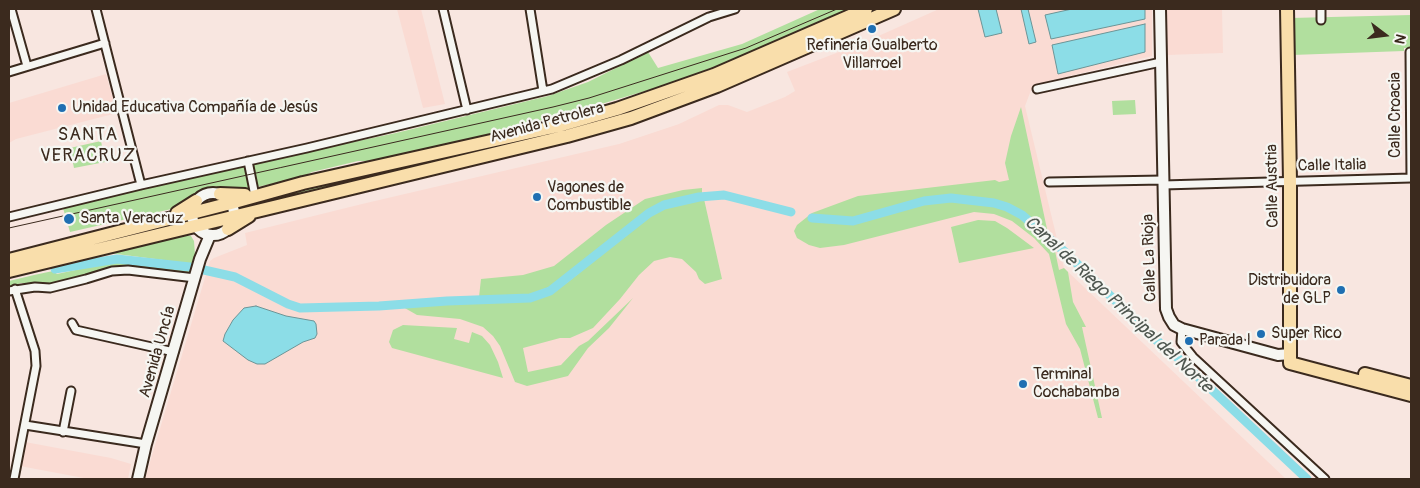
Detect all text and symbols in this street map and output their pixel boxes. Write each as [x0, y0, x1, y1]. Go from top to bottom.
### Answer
north arrow [1360, 10, 1410, 60]
marker: Refinería Gualberto Villarroel [866, 23, 878, 35]
text: N [1391, 32, 1409, 46]
place label: Refinería Gualberto Villarroel [807, 36, 937, 74]
street label: Calle Croacia [1386, 72, 1406, 158]
place label: Unidad Educativa Compañía de Jesús [72, 98, 318, 118]
street label: Avenida Petrolera [488, 99, 606, 147]
marker: Unidad Educativa Compañía de Jesús [56, 102, 68, 114]
district label: SANTA VERACRUZ [39, 124, 137, 166]
street label: Calle Austria [1263, 144, 1283, 228]
street label: Calle Italia [1297, 156, 1367, 176]
place label: Vagones de Combustible [547, 178, 631, 216]
marker: Vagones de Combustible [531, 191, 543, 203]
place label: Santa Veracruz [80, 209, 183, 229]
marker: Santa Veracruz [62, 212, 76, 226]
water label: Canal de Riego Principal del Norte [1019, 212, 1217, 398]
street label: Calle La Rioja [1139, 214, 1161, 302]
place label: Distribuidora de GLP [1248, 271, 1331, 309]
marker: Distribuidora de GLP [1335, 284, 1347, 296]
street label: Avenida Uncía [136, 304, 180, 400]
place label: Super Rico [1271, 324, 1342, 344]
marker: Super Rico [1255, 328, 1267, 340]
place label: Parada I [1199, 331, 1251, 351]
marker: Parada I [1183, 335, 1195, 347]
place label: Terminal Cochabamba [1033, 365, 1119, 403]
marker: Terminal Cochabamba [1017, 378, 1029, 390]

